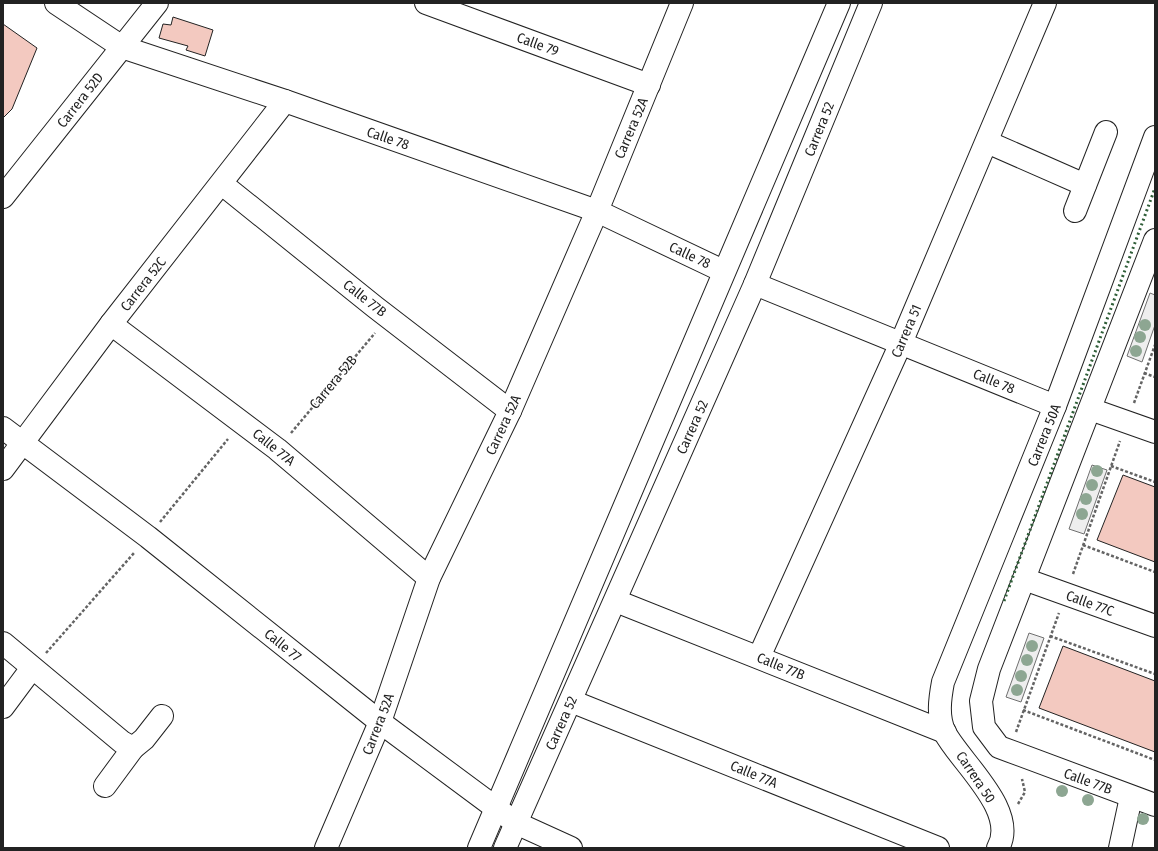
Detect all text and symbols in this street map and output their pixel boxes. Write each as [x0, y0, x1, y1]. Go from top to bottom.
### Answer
street label: Calle 79 [514, 29, 561, 60]
street label: Carrera 52D [54, 69, 107, 131]
street label: Carrera 52A [611, 95, 652, 161]
street label: Carrera 52 [801, 99, 838, 159]
street label: Calle 78 [364, 123, 411, 154]
street label: Calle 78 [666, 239, 713, 272]
street label: Carrera 52C [117, 254, 170, 315]
street label: Calle 77B [340, 276, 390, 321]
street label: Carrera 51 [888, 302, 925, 360]
street label: Carrera 52B [306, 352, 361, 413]
street label: Calle 78 [970, 365, 1017, 398]
street label: Carrera 52A [482, 392, 525, 458]
street label: Carrera 52 [673, 398, 712, 457]
street label: Carrera 50A [1024, 401, 1065, 469]
street label: Calle 77A [249, 425, 299, 470]
street label: Calle 77C [1064, 587, 1116, 620]
street label: Calle 77 [261, 625, 305, 666]
street label: Calle 77B [754, 649, 808, 684]
street label: Carrera 52A [359, 690, 398, 757]
street label: Carrera 52 [542, 694, 581, 753]
street label: Carrera 50 [952, 748, 999, 806]
street label: Calle 77A [728, 757, 781, 792]
street label: Calle 77B [1061, 765, 1115, 798]

